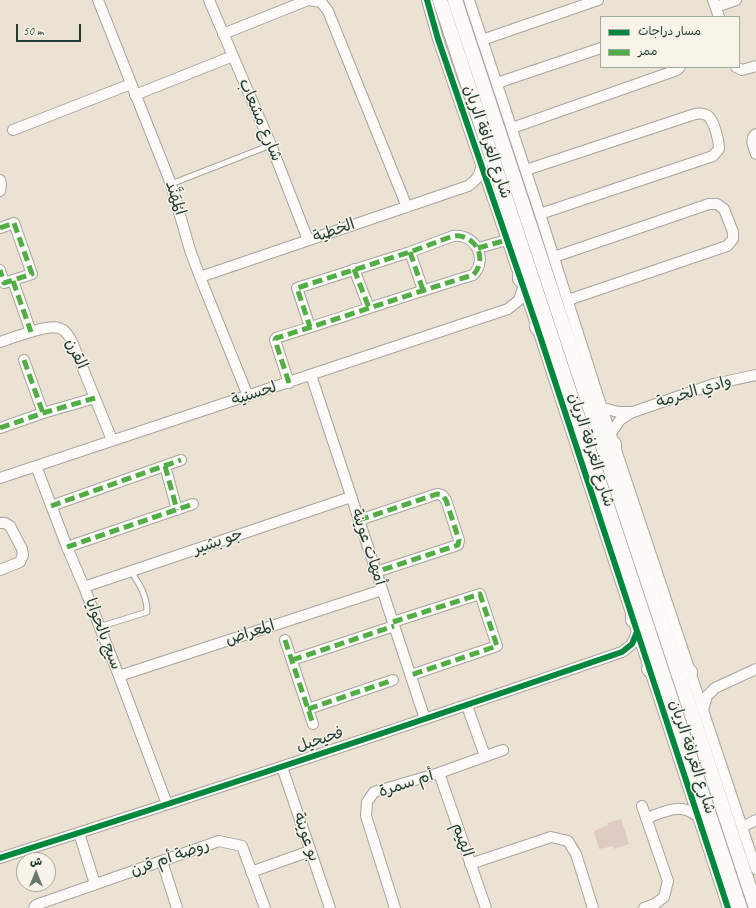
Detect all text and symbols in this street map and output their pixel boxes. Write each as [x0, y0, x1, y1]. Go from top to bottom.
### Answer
scale bar [18, 16, 83, 42]
legend [600, 16, 740, 68]
text: 50 m [23, 23, 43, 39]
text: مسار دراجات [638, 23, 701, 39]
text: ممر [638, 43, 657, 59]
street label: شارع مشعاب [234, 76, 286, 164]
street label: شارع الغرافة الريان [459, 83, 515, 201]
street label: المُهَنَّد [160, 178, 190, 218]
street label: الخطية [310, 215, 358, 247]
street label: القرن [61, 336, 91, 372]
street label: وادي الخرمة [654, 371, 734, 413]
street label: لحسنية [229, 378, 279, 410]
street label: شارع الغرافة الريان [564, 391, 618, 509]
street label: أمهات عوينة [347, 506, 389, 588]
street label: جو بشير [191, 525, 245, 559]
street label: سيج بالحوايا [81, 595, 125, 673]
street label: المعراض [223, 616, 277, 650]
street label: شارع الغرافة الريان [665, 698, 719, 816]
street label: فحيحيل [294, 723, 346, 757]
street label: أم سمرة [376, 766, 436, 802]
street label: بو عوينة [289, 810, 323, 864]
street label: الهيم [447, 820, 477, 860]
street label: روضة أم قرن [128, 836, 212, 880]
north arrow [16, 852, 56, 892]
text: ش [30, 854, 42, 868]

